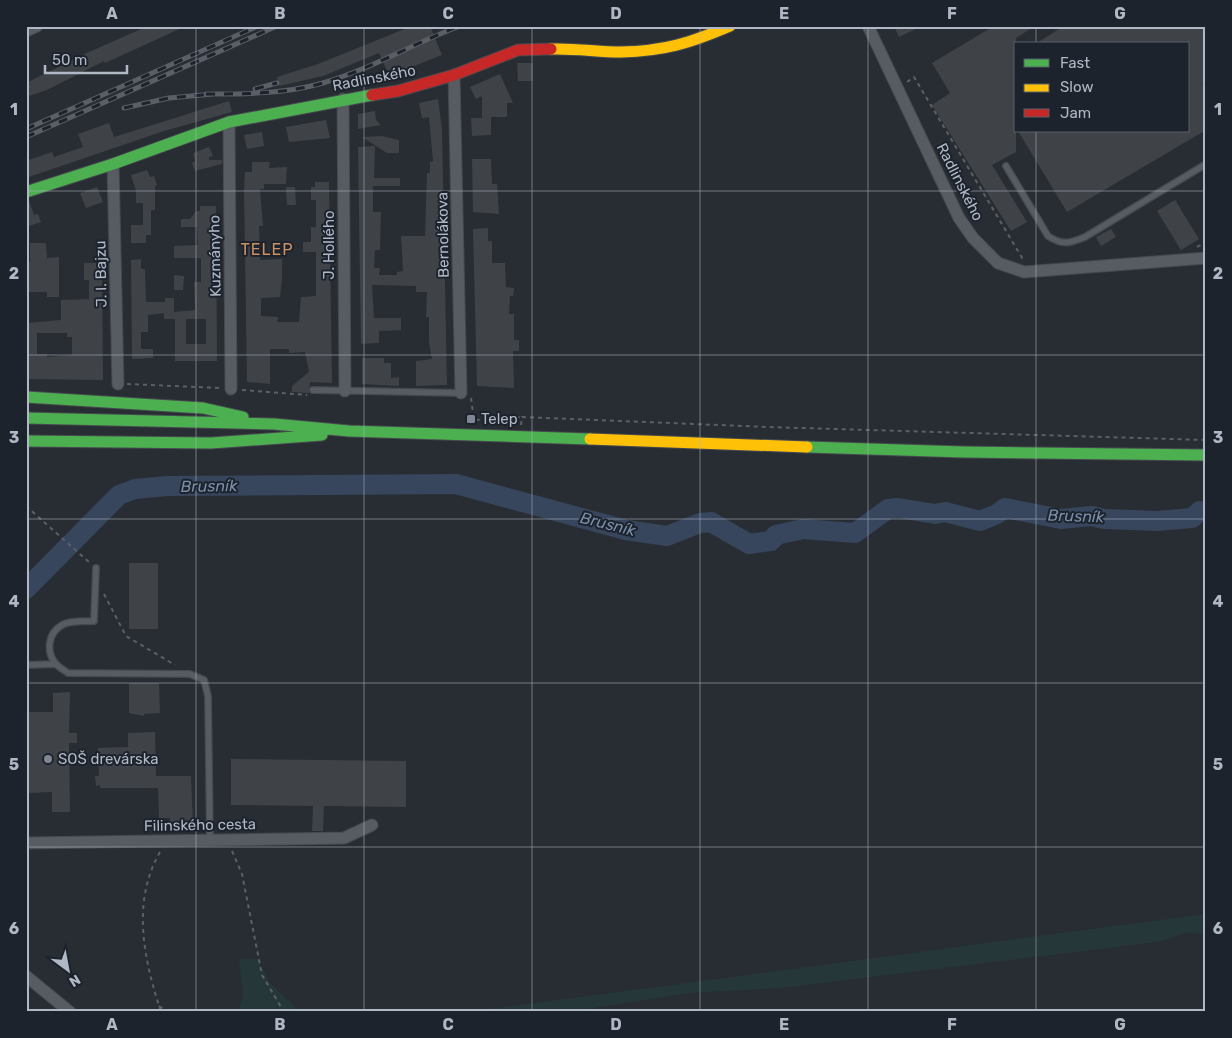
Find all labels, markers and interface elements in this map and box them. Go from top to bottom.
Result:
text: A [106,4,118,23]
text: B [274,4,286,23]
text: C [442,4,454,23]
text: D [610,4,622,23]
text: E [779,4,789,23]
text: F [947,4,957,23]
text: G [1114,4,1126,23]
scale bar [45,42,128,74]
legend [1014,42,1190,132]
text: 50 m [52,51,87,69]
text: Fast [1060,54,1090,72]
street label: Radlinského [331,61,417,95]
text: Slow [1060,78,1093,96]
text: 1 [10,100,18,119]
text: 1 [1214,100,1222,119]
text: Jam [1060,104,1091,122]
street label: Radlinského [933,140,987,224]
street label: Bernolákova [433,192,453,278]
street label: J. Hollého [320,210,338,280]
street label: Kuzmányho [205,215,225,297]
street label: J. I. Bajzu [91,240,111,308]
district label: TELEP [241,240,293,259]
text: 2 [9,264,19,283]
text: 2 [1213,264,1223,283]
place label: Telep [481,410,518,428]
marker: Telep [465,413,477,425]
text: 3 [9,428,19,447]
text: 3 [1213,428,1223,447]
water label: Brusník [181,476,238,496]
water label: Brusník [1047,506,1105,527]
water label: Brusník [578,508,638,540]
text: 4 [9,592,20,611]
text: 4 [1213,592,1224,611]
place label: SOŠ drevárska [58,750,159,768]
marker: SOŠ drevárska [42,753,54,765]
text: 5 [9,755,19,774]
text: 5 [1213,755,1223,774]
street label: Filinského cesta [144,815,256,835]
text: 6 [9,919,19,938]
text: 6 [1213,919,1223,938]
north arrow [42,946,92,996]
text: N [66,971,83,990]
text: A [106,1015,118,1034]
text: B [274,1015,286,1034]
text: C [442,1015,454,1034]
text: D [610,1015,622,1034]
text: E [779,1015,789,1034]
text: F [947,1015,957,1034]
text: G [1114,1015,1126,1034]

